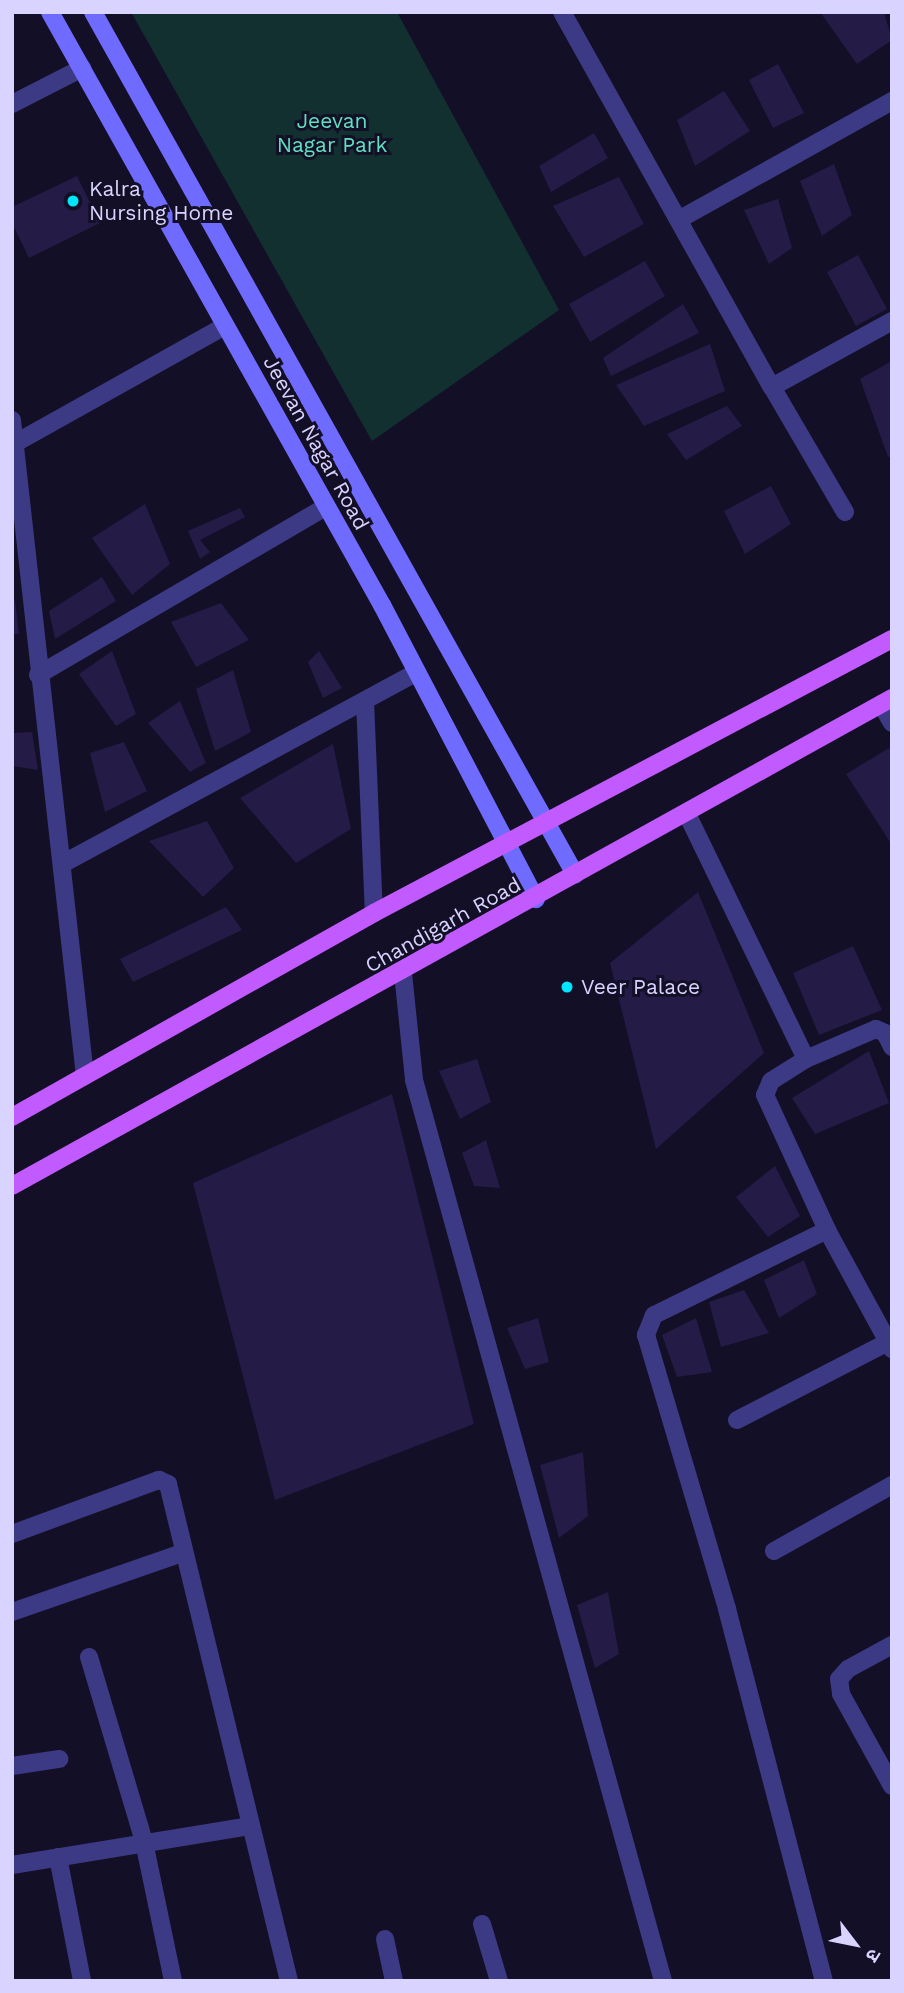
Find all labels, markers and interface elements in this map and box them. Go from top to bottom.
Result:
park label: Jeevan Nagar Park [276,108,388,158]
place label: Kalra Nursing Home [89,176,233,226]
marker: Kalra Nursing Home [63,191,83,211]
street label: Jeevan Nagar Road [258,351,374,535]
street label: Chandigarh Road [361,872,525,978]
place label: Veer Palace [581,974,700,1000]
marker: Veer Palace [559,979,575,995]
north arrow [820,1909,890,1979]
text: उ [861,1945,886,1966]

